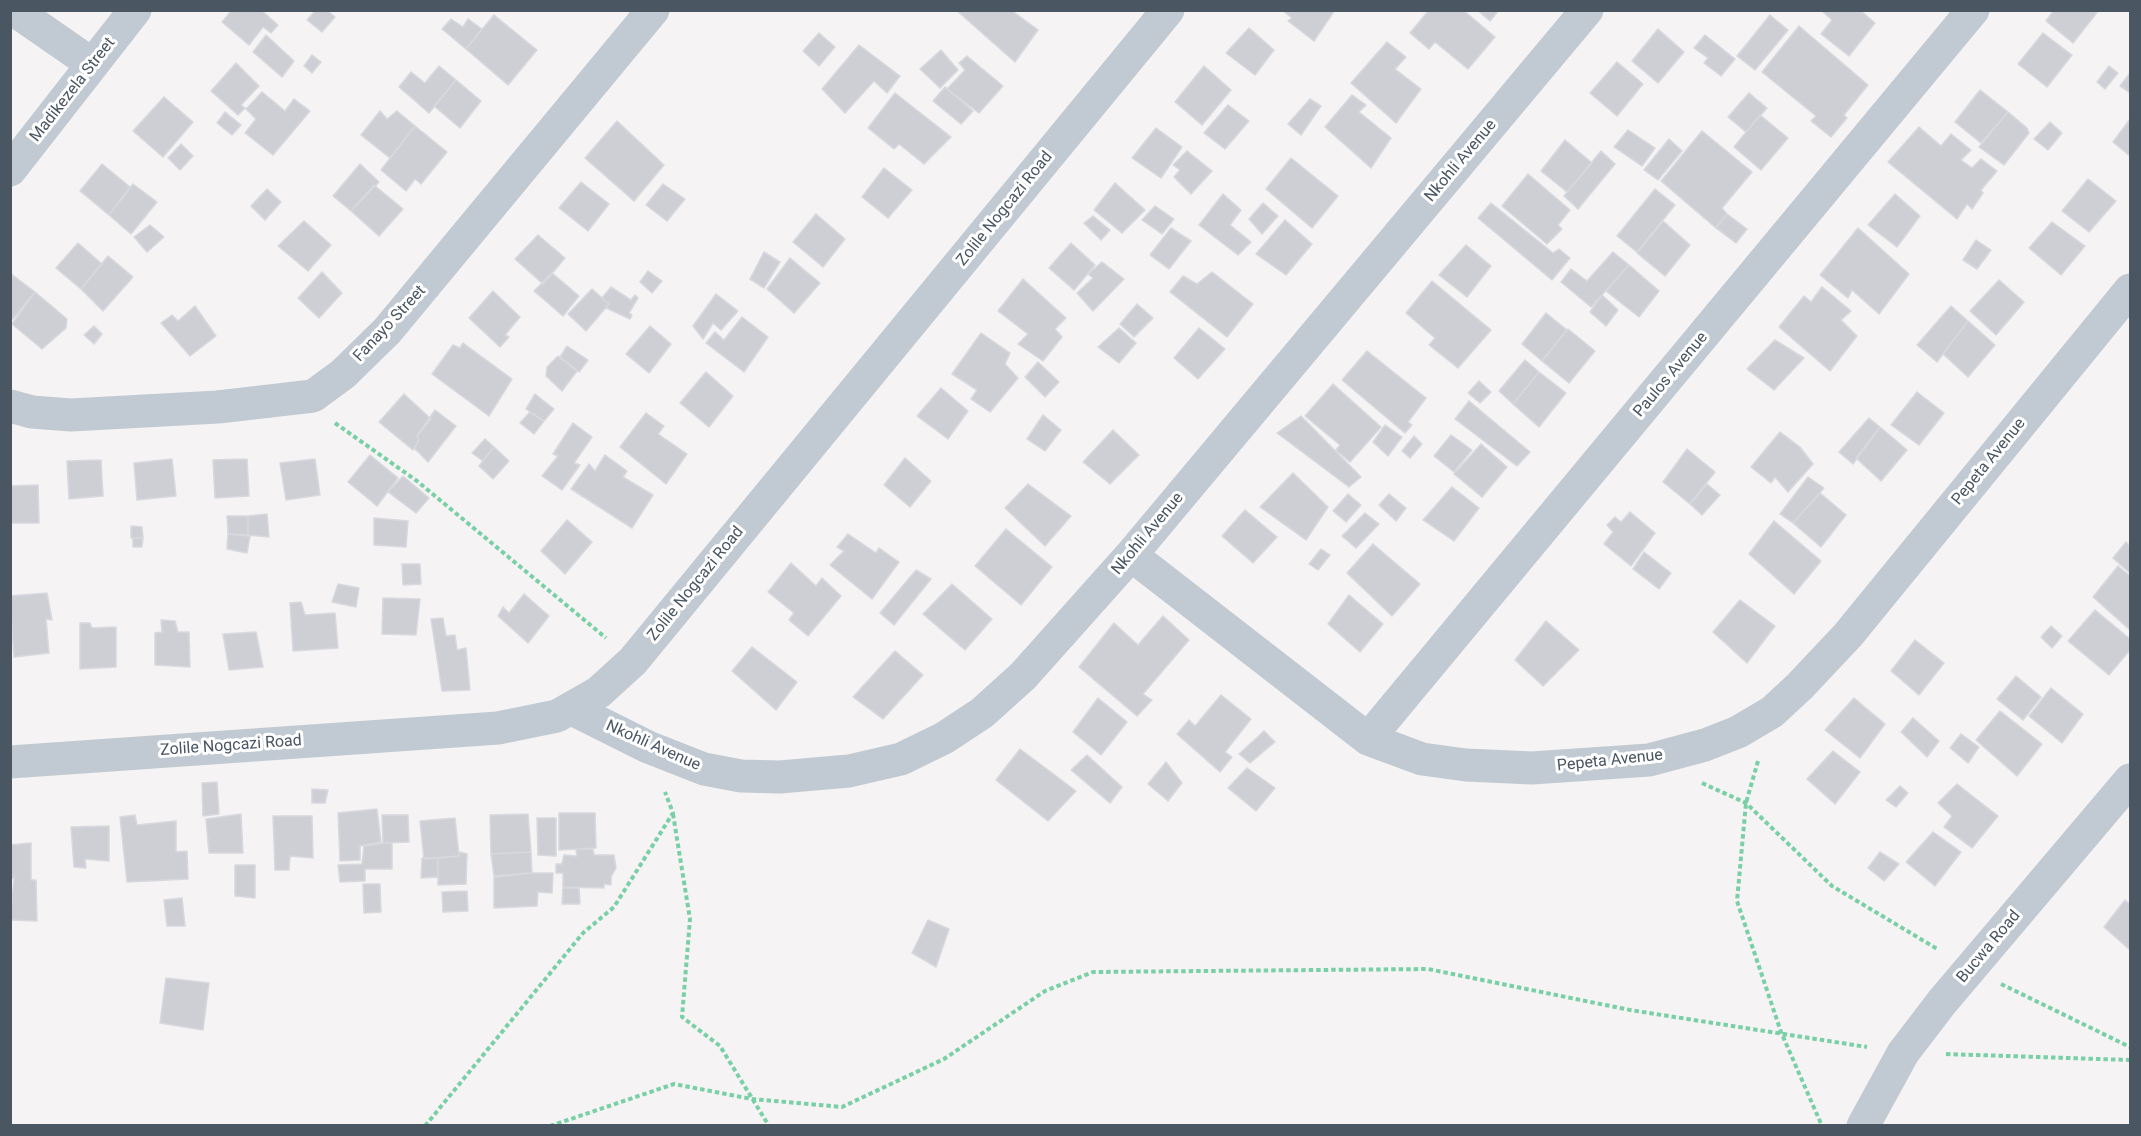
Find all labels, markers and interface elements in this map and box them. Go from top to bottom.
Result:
street label: Madikezela Street [26,34,120,146]
street label: Nkohli Avenue [1421,116,1501,206]
street label: Zolile Nogcazi Road [953,148,1057,270]
street label: Fanayo Street [350,282,430,366]
street label: Paulos Avenue [1630,329,1712,421]
street label: Pepeta Avenue [1948,415,2030,509]
street label: Nkohli Avenue [1108,489,1188,579]
street label: Zolile Nogcazi Road [644,523,748,645]
street label: Nkohli Avenue [603,717,703,775]
street label: Zolile Nogcazi Road [160,731,302,761]
street label: Pepeta Avenue [1556,746,1664,776]
street label: Bucwa Road [1953,907,2025,987]

